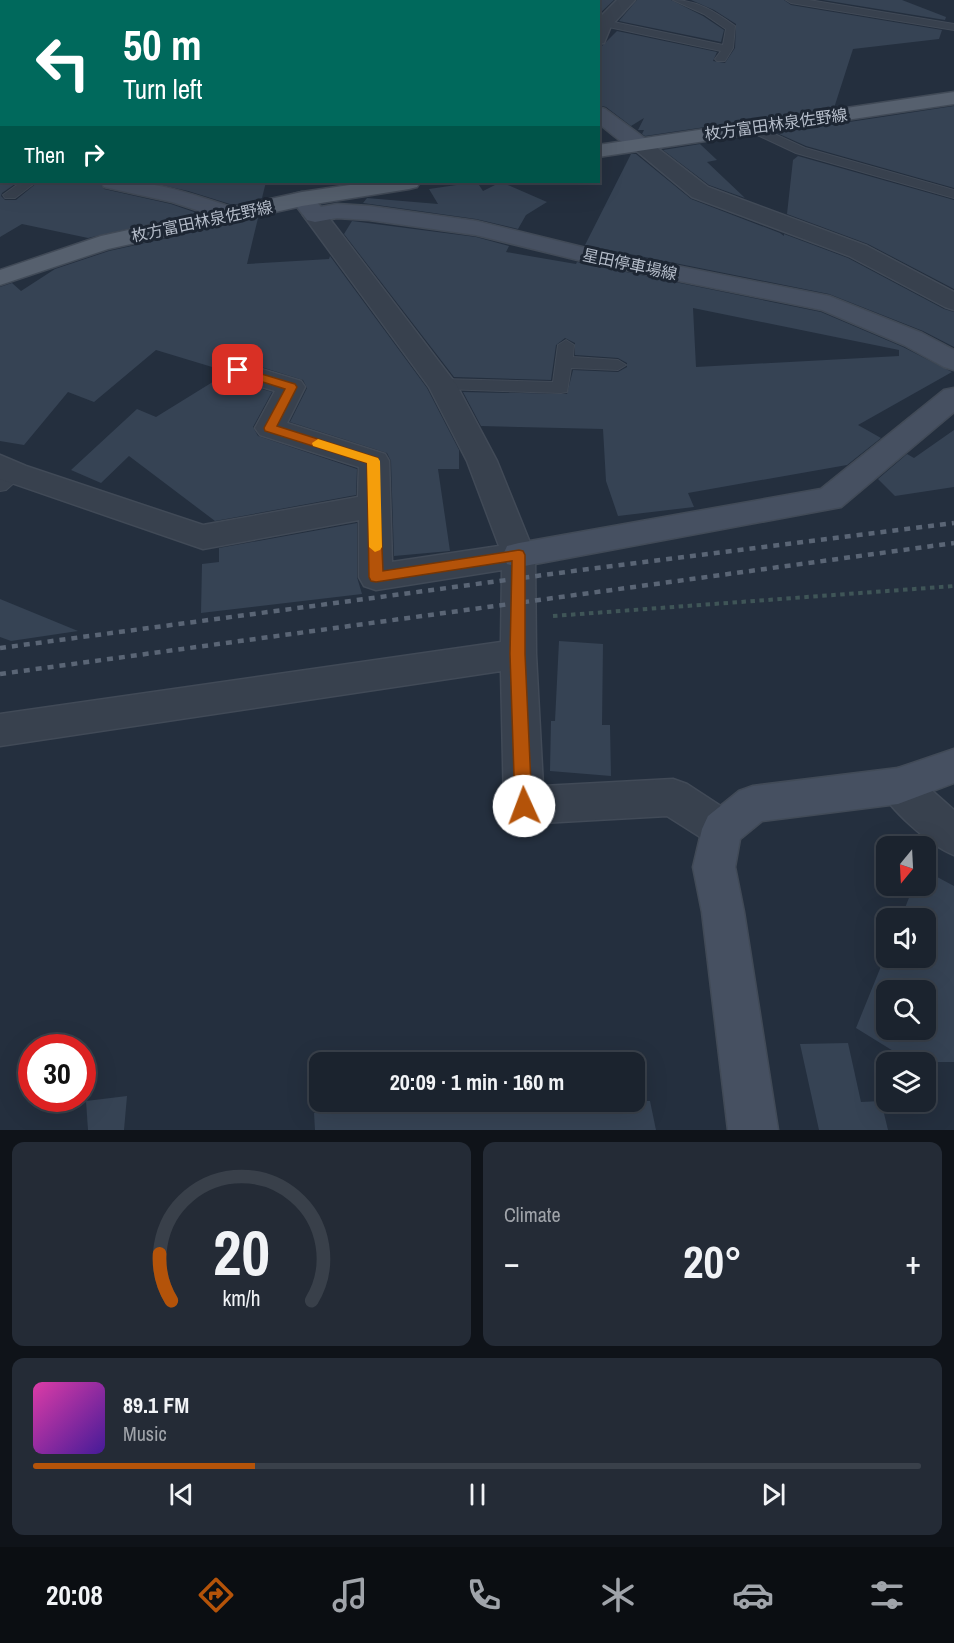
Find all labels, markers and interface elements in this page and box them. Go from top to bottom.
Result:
text: 50 m [123,17,202,73]
icon: left [24,24,102,102]
text: Turn left [123,71,202,107]
street label: 枚方富田林泉佐野線 [703,103,849,145]
icon: right [77,138,110,171]
text: Then [24,140,65,170]
street label: 枚方富田林泉佐野線 [129,195,275,247]
street label: 星田停車場線 [581,243,679,285]
pin [212,344,263,395]
icon: arrive [221,353,254,386]
position arrow [492,774,556,838]
north arrow [876,836,936,896]
map controls [876,836,936,1112]
button: sound [876,908,936,968]
button: search [876,980,936,1040]
speed limit sign: 30 [18,1034,96,1112]
button: layers [876,1052,936,1112]
text: 20:09 · 1 min · 160 m [390,1067,564,1097]
text: Climate [504,1201,561,1228]
text: 20 [213,1210,270,1294]
text: 20° [683,1231,742,1292]
text: − [504,1240,520,1284]
text: + [905,1240,921,1284]
text: km/h [222,1284,261,1313]
text: 89.1 FM [123,1390,189,1420]
text: Music [123,1420,167,1447]
icon: previous [165,1478,198,1511]
icon: pause [461,1478,494,1511]
icon: next [757,1478,790,1511]
icon: directions [195,1574,237,1616]
icon: music [329,1574,371,1616]
icon: phone [463,1574,505,1616]
icon: climate [597,1574,639,1616]
icon: car [732,1574,774,1616]
icon: filters [866,1574,908,1616]
text: 20:08 [46,1577,103,1613]

